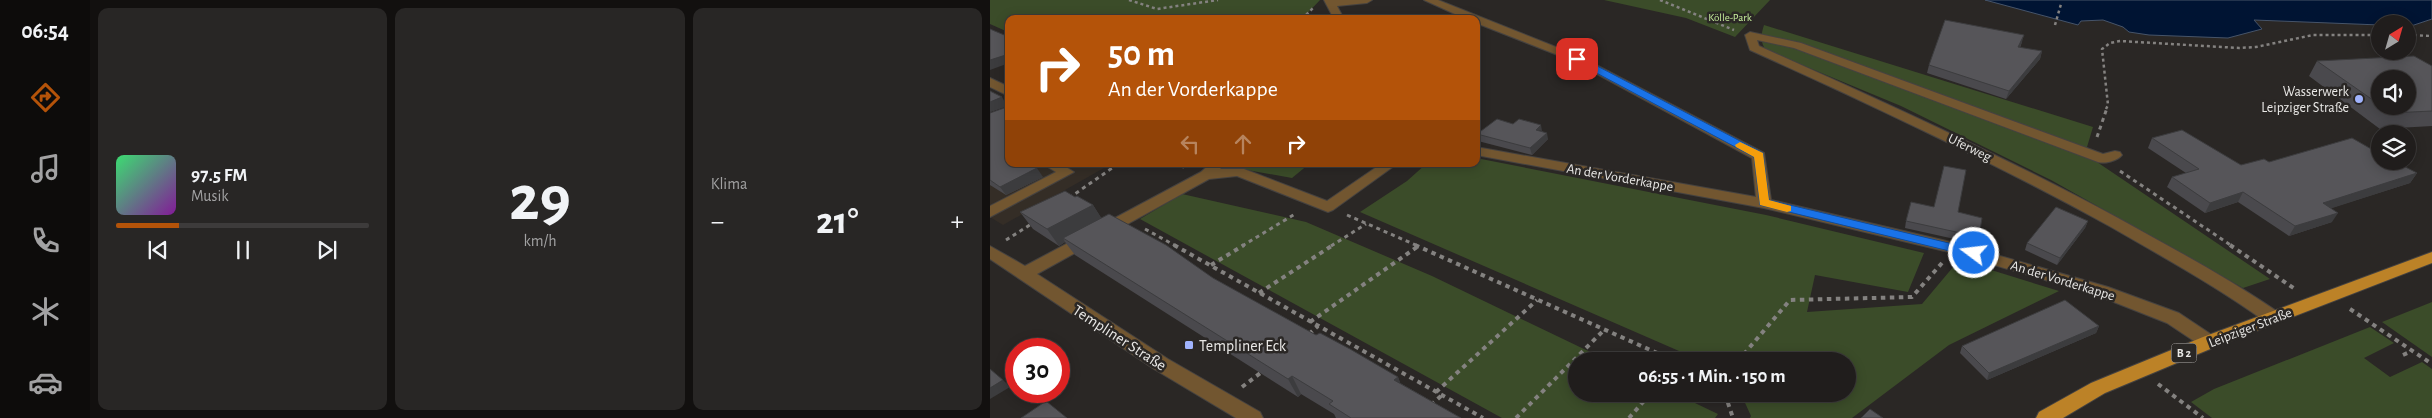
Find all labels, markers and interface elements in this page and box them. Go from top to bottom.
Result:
park label: Kölle-Park [1708,12,1752,23]
north arrow [2371,15,2416,60]
map controls [2371,15,2416,170]
text: 06:54 [21,20,69,42]
icon: right [1025,35,1090,100]
text: 50 m [1108,37,1175,72]
pin [1556,38,1598,80]
icon: arrive [1563,45,1591,73]
button: sound [2371,70,2416,115]
text: An der Vorderkappe [1108,78,1278,100]
icon: directions [28,80,63,115]
place label: Wasserwerk Leipziger Straße [2261,85,2350,115]
marker: Wasserwerk Leipziger Straße [2353,93,2365,105]
button: layers [2371,125,2416,170]
icon: left [1176,130,1204,158]
icon: ahead [1229,130,1257,158]
icon: right [1282,130,1310,158]
street label: Uferweg [1946,131,1994,164]
icon: music [28,151,63,186]
street label: An der Vorderkappe [1565,162,1674,194]
text: 97.5 FM [191,166,247,185]
text: 29 [509,167,571,232]
text: Klima [711,176,747,192]
text: Musik [191,188,229,204]
text: 21° [816,203,859,241]
text: − [711,208,724,236]
text: + [951,208,964,236]
icon: phone [28,223,63,258]
position arrow [1947,226,1999,278]
text: km/h [523,233,557,249]
icon: previous [144,236,172,264]
icon: pause [229,236,257,264]
icon: next [313,236,341,264]
street label: An der Vorderkappe [2009,258,2116,303]
icon: climate [28,294,63,329]
street label: Templiner Straße [1070,302,1169,374]
street label: Leipziger Straße [2207,306,2294,350]
speed limit sign: 30 [1005,338,1070,403]
place label: Templiner Eck [1199,338,1287,354]
marker: Templiner Eck [1183,339,1195,351]
road number: B 2 [2172,343,2196,362]
icon: car [28,365,63,400]
text: 06:55 · 1 Min. · 150 m [1638,367,1786,386]

